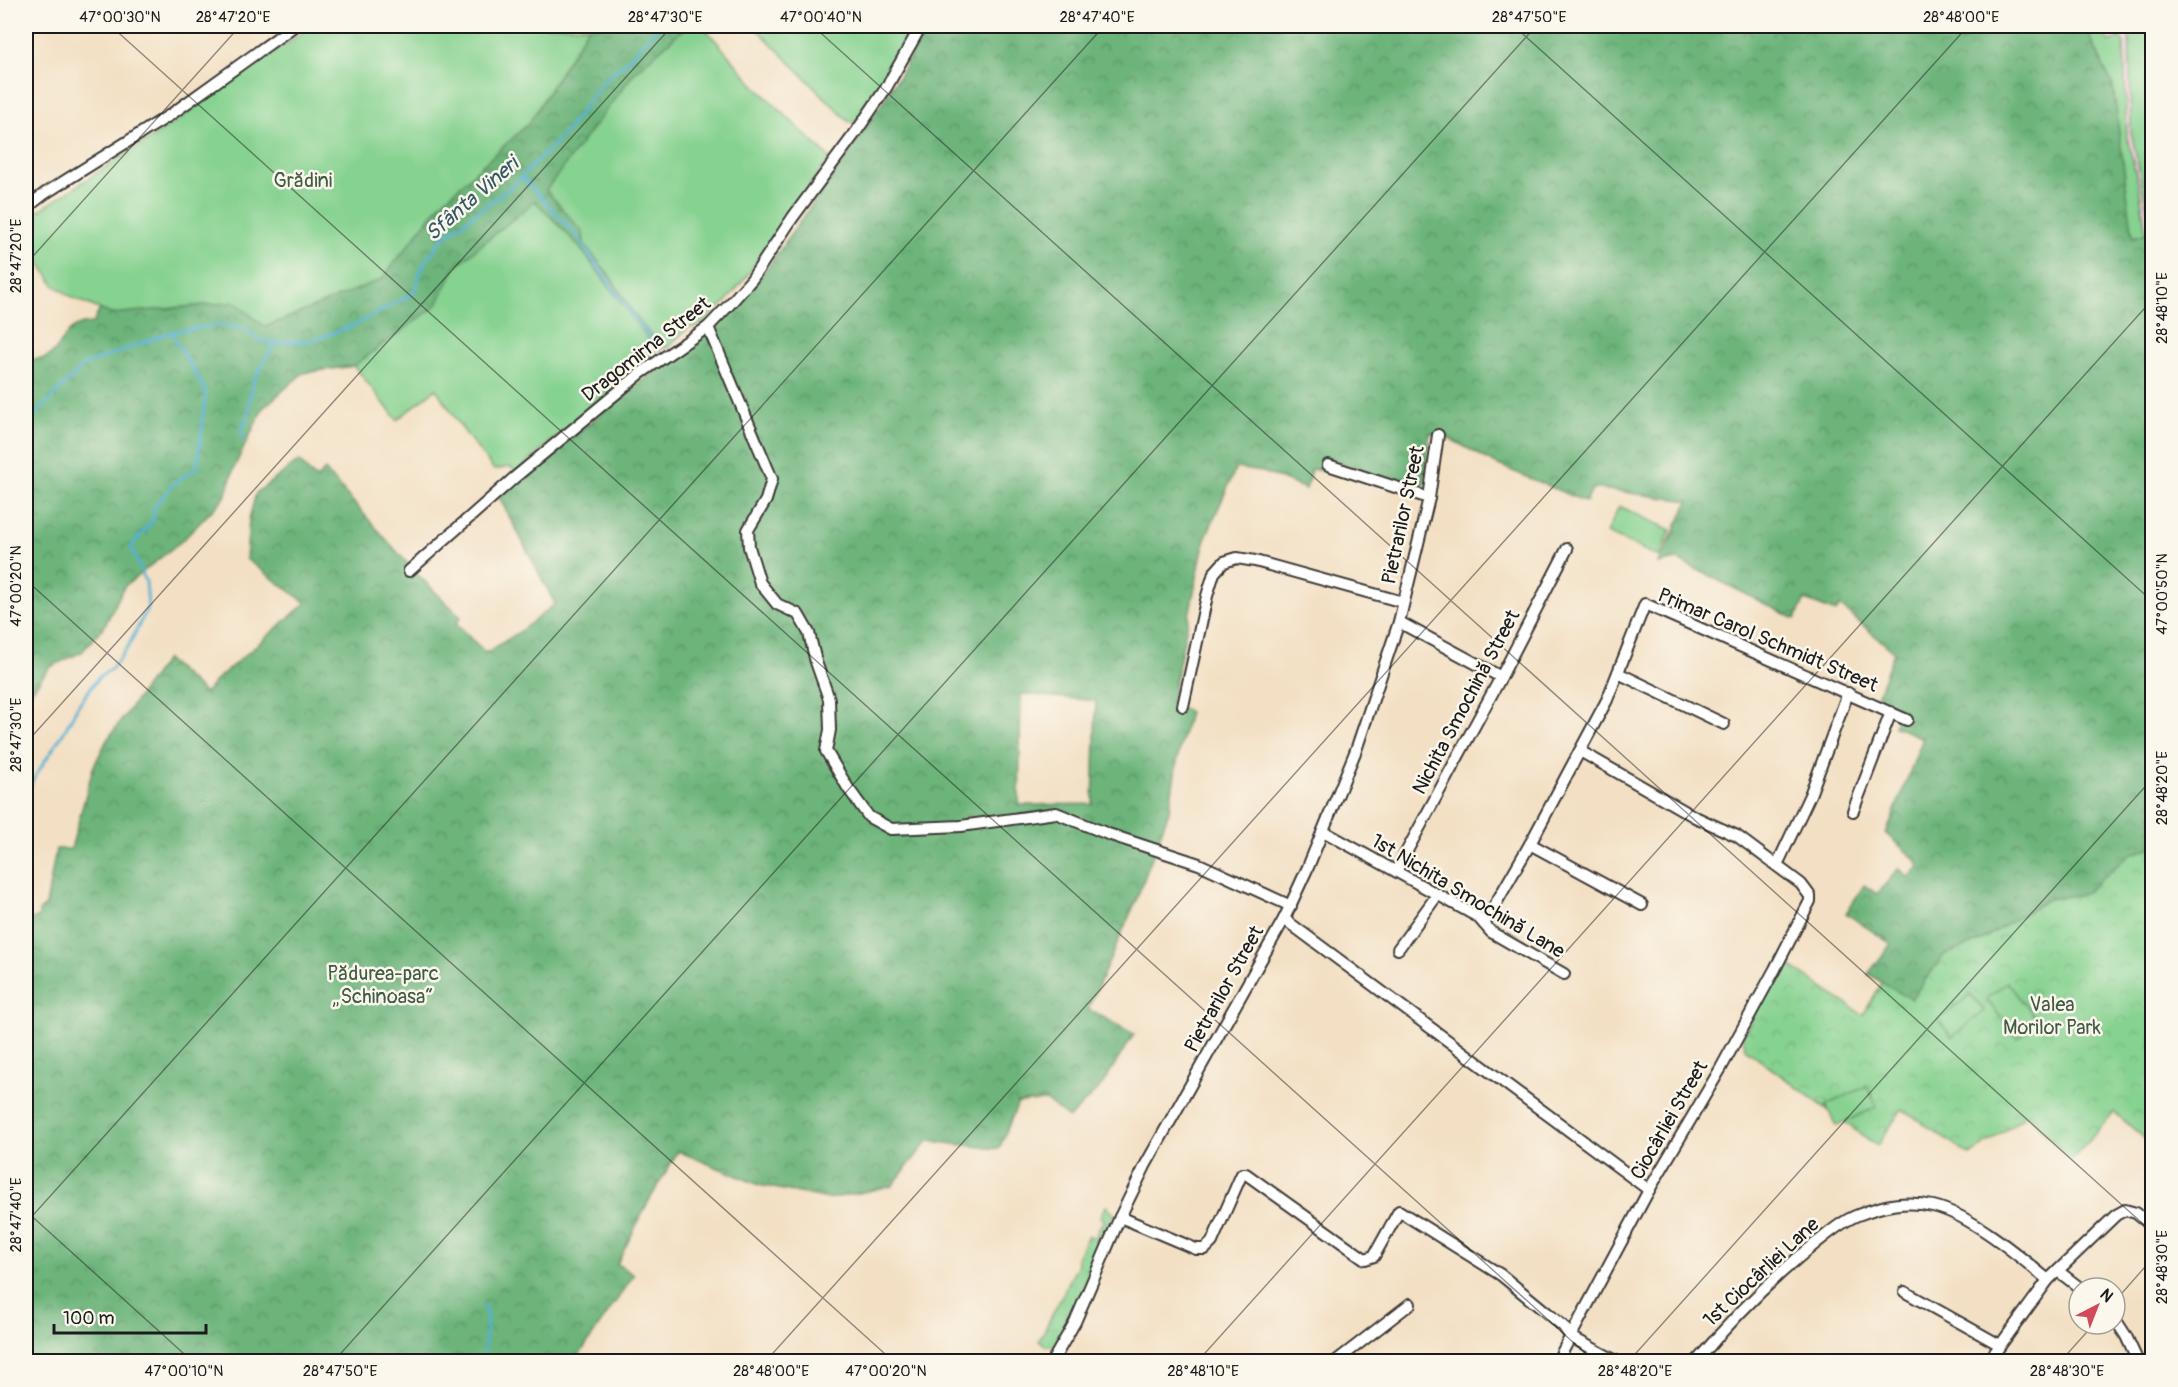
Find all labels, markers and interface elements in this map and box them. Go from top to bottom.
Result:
text: 47°00'30"N [79,8,161,27]
text: 28°47'20"E [196,8,271,27]
text: 28°47'30"E [628,8,703,27]
text: 47°00'40"N [780,8,862,27]
text: 28°47'40"E [1060,8,1135,27]
text: 28°47'50"E [1492,8,1566,27]
text: 28°48'00"E [1923,8,1999,27]
water label: Sfânta Vineri [420,149,527,247]
park label: Grădini [274,168,332,193]
text: 28°47'20"E [7,218,26,293]
text: 28°48'10"E [2153,272,2172,344]
street label: Dragomirna Street [577,290,716,407]
street label: Pietrarilor Street [1376,443,1430,587]
text: 47°00'20"N [7,545,26,627]
text: 47°00'50"N [2153,553,2172,635]
street label: Primar Carol Schmidt Street [1654,582,1883,698]
street label: Nichita Smochină Street [1407,605,1526,799]
text: 28°47'30"E [7,697,26,772]
text: 28°48'20"E [2153,751,2172,825]
street label: 1st Nichita Smochină Lane [1367,828,1570,964]
street label: Pietrarilor Street [1179,921,1270,1057]
park label: Pădurea-parc „Schinoasa“ [327,961,439,1009]
park label: Valea Morilor Park [2003,992,2102,1040]
street label: Ciocârliei Street [1625,1055,1714,1184]
text: 28°47'40"E [7,1177,26,1252]
street label: 1st Ciocârliei Lane [1698,1212,1824,1332]
text: 28°48'30"E [2153,1230,2172,1304]
north arrow [2067,1276,2127,1336]
text: N [2096,1285,2117,1307]
scale bar [54,1297,206,1335]
text: 100 m [63,1307,115,1330]
text: 47°00'10"N [144,1362,224,1381]
text: 28°47'50"E [303,1362,377,1381]
text: 28°48'00"E [733,1362,809,1381]
text: 47°00'20"N [845,1362,927,1381]
text: 28°48'10"E [1167,1362,1239,1381]
text: 28°48'20"E [1598,1362,1672,1381]
text: 28°48'30"E [2030,1362,2104,1381]

